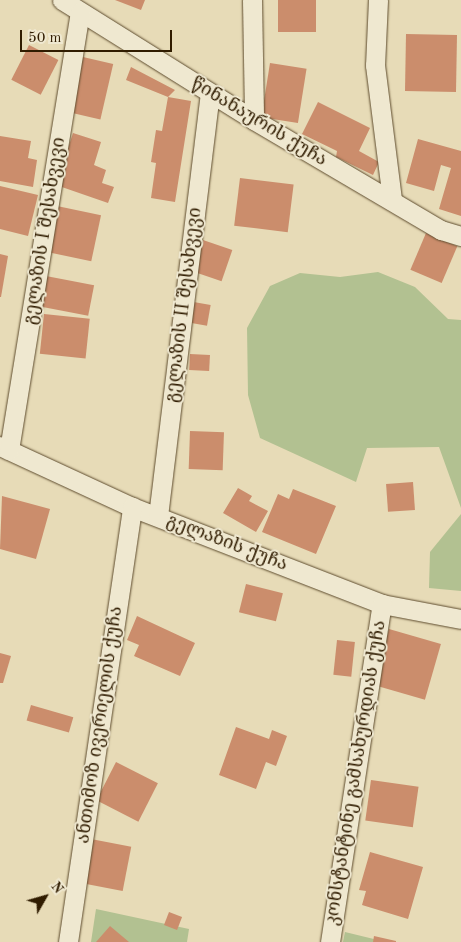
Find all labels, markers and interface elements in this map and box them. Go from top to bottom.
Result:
scale bar [22,20,175,52]
text: 50 m [28,31,62,46]
street label: წინანაურის ქუჩა [187,73,331,171]
street label: გელაზის I შესახვევი [20,136,70,326]
street label: გელაზის II შესახვევი [161,206,207,404]
street label: გელაზის ქუჩა [163,510,291,576]
street label: ანთიმოზ ივერიელის ქუჩა [73,605,127,845]
street label: კონსტანტინე გამსახურდიას ქუჩა [321,619,391,927]
north arrow [20,872,70,922]
text: N [48,879,66,896]

